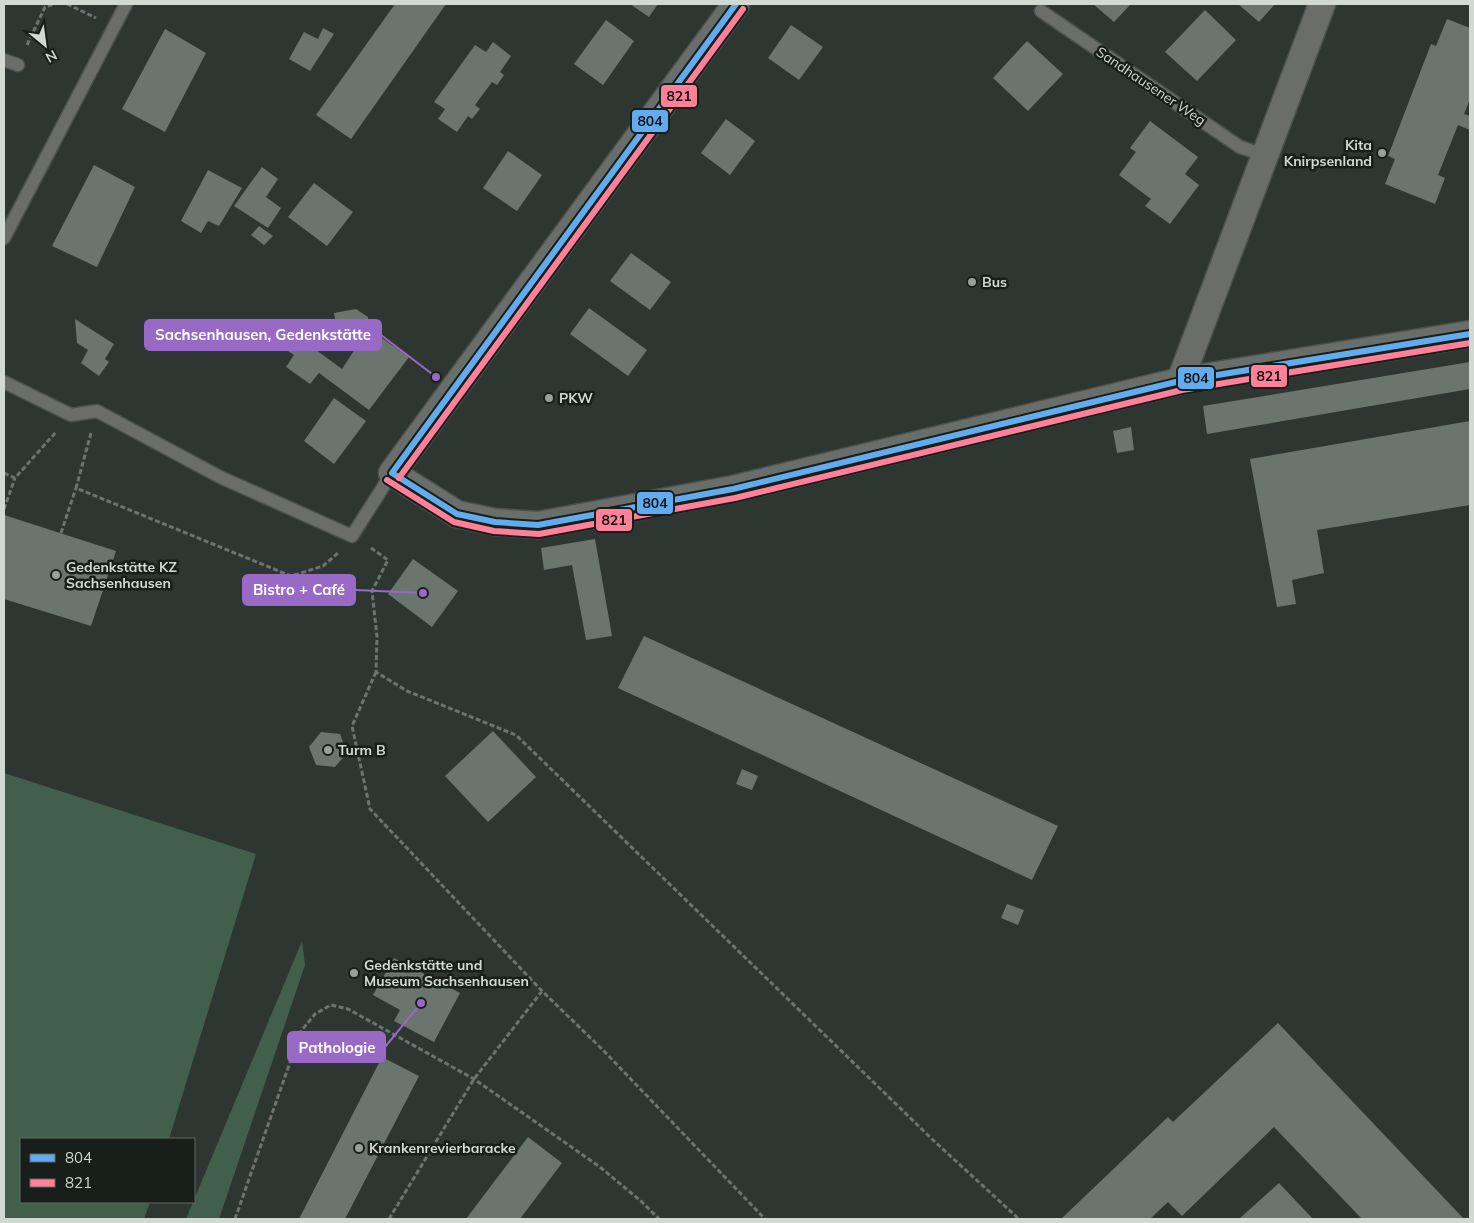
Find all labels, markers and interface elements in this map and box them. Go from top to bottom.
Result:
north arrow [20,20,70,70]
street label: Sandhausener Weg [1093,43,1209,129]
text: N [42,46,60,67]
line badge: 821 [660,84,698,108]
text: 821 [666,87,692,105]
line badge: 804 [631,109,669,133]
text: 804 [637,112,663,130]
place label: Kita Knirpsenland [1284,136,1372,170]
marker: Kita Knirpsenland [1376,147,1388,159]
place label: Bus [982,273,1007,291]
marker: Bus [966,276,978,288]
callout: Sachsenhausen, Gedenkstätte [145,320,381,350]
text: Sachsenhausen, Gedenkstätte [155,325,371,344]
line badge: 821 [1250,364,1288,388]
line badge: 804 [1177,366,1215,390]
text: 821 [1256,367,1282,385]
text: 804 [1183,369,1209,387]
place label: PKW [559,389,593,407]
marker: PKW [543,392,555,404]
line badge: 804 [636,491,674,515]
text: 804 [642,494,668,512]
line badge: 821 [595,508,633,532]
text: 821 [601,511,627,529]
place label: Gedenkstätte KZ Sachsenhausen [66,558,177,592]
marker: Gedenkstätte KZ Sachsenhausen [50,569,62,581]
callout: Bistro + Café [243,575,355,605]
text: Bistro + Café [253,580,345,599]
place label: Turm B [338,741,386,759]
marker: Turm B [322,744,334,756]
place label: Gedenkstätte und Museum Sachsenhausen [364,956,529,990]
marker: Gedenkstätte und Museum Sachsenhausen [348,967,360,979]
callout: Pathologie [288,1032,385,1062]
text: Pathologie [299,1038,375,1057]
legend [20,1138,195,1203]
place label: Krankenrevierbaracke [369,1139,516,1157]
marker: Krankenrevierbaracke [353,1142,365,1154]
text: 804 [65,1148,92,1167]
text: 821 [65,1173,92,1192]

